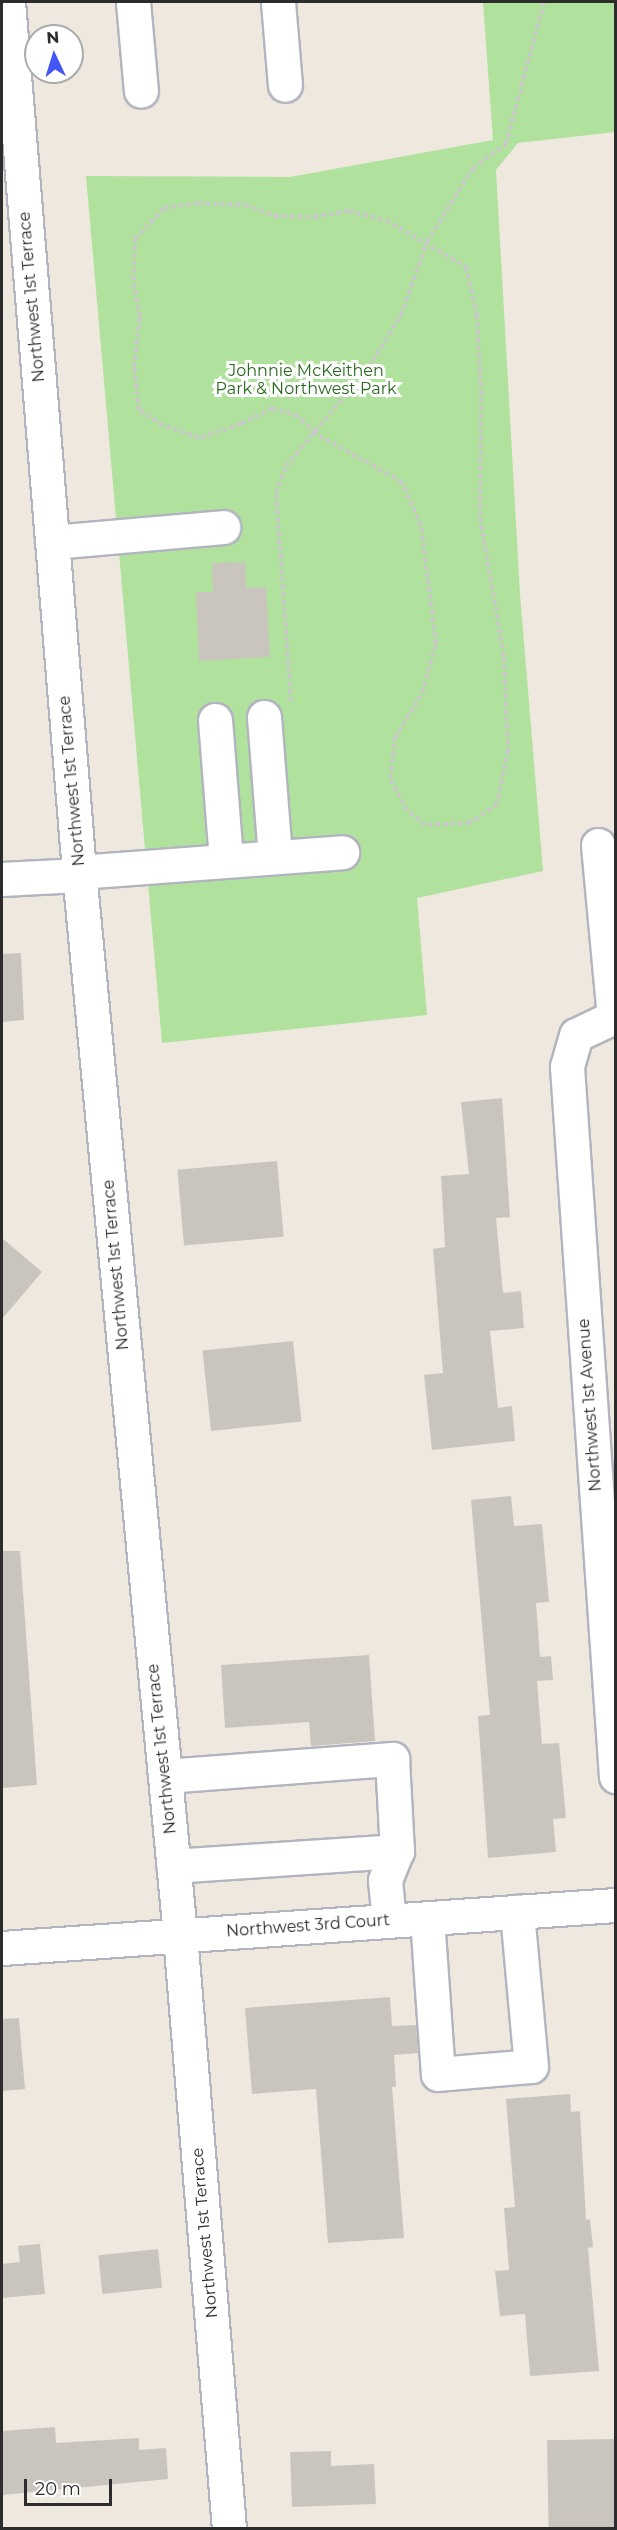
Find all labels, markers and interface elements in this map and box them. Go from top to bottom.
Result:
north arrow [24,24,84,84]
text: N [46,28,60,47]
street label: Northwest 1st Terrace [15,211,49,383]
park label: Johnnie McKeithen Park & Northwest Park [215,361,397,399]
street label: Northwest 1st Terrace [55,695,89,867]
street label: Northwest 1st Terrace [99,1179,133,1351]
street label: Northwest 1st Avenue [574,1318,606,1492]
street label: Northwest 1st Terrace [144,1663,180,1835]
street label: Northwest 3rd Court [226,1911,390,1941]
street label: Northwest 1st Terrace [188,2147,222,2319]
scale bar [27,2467,116,2505]
text: 20 m [35,2478,81,2500]

